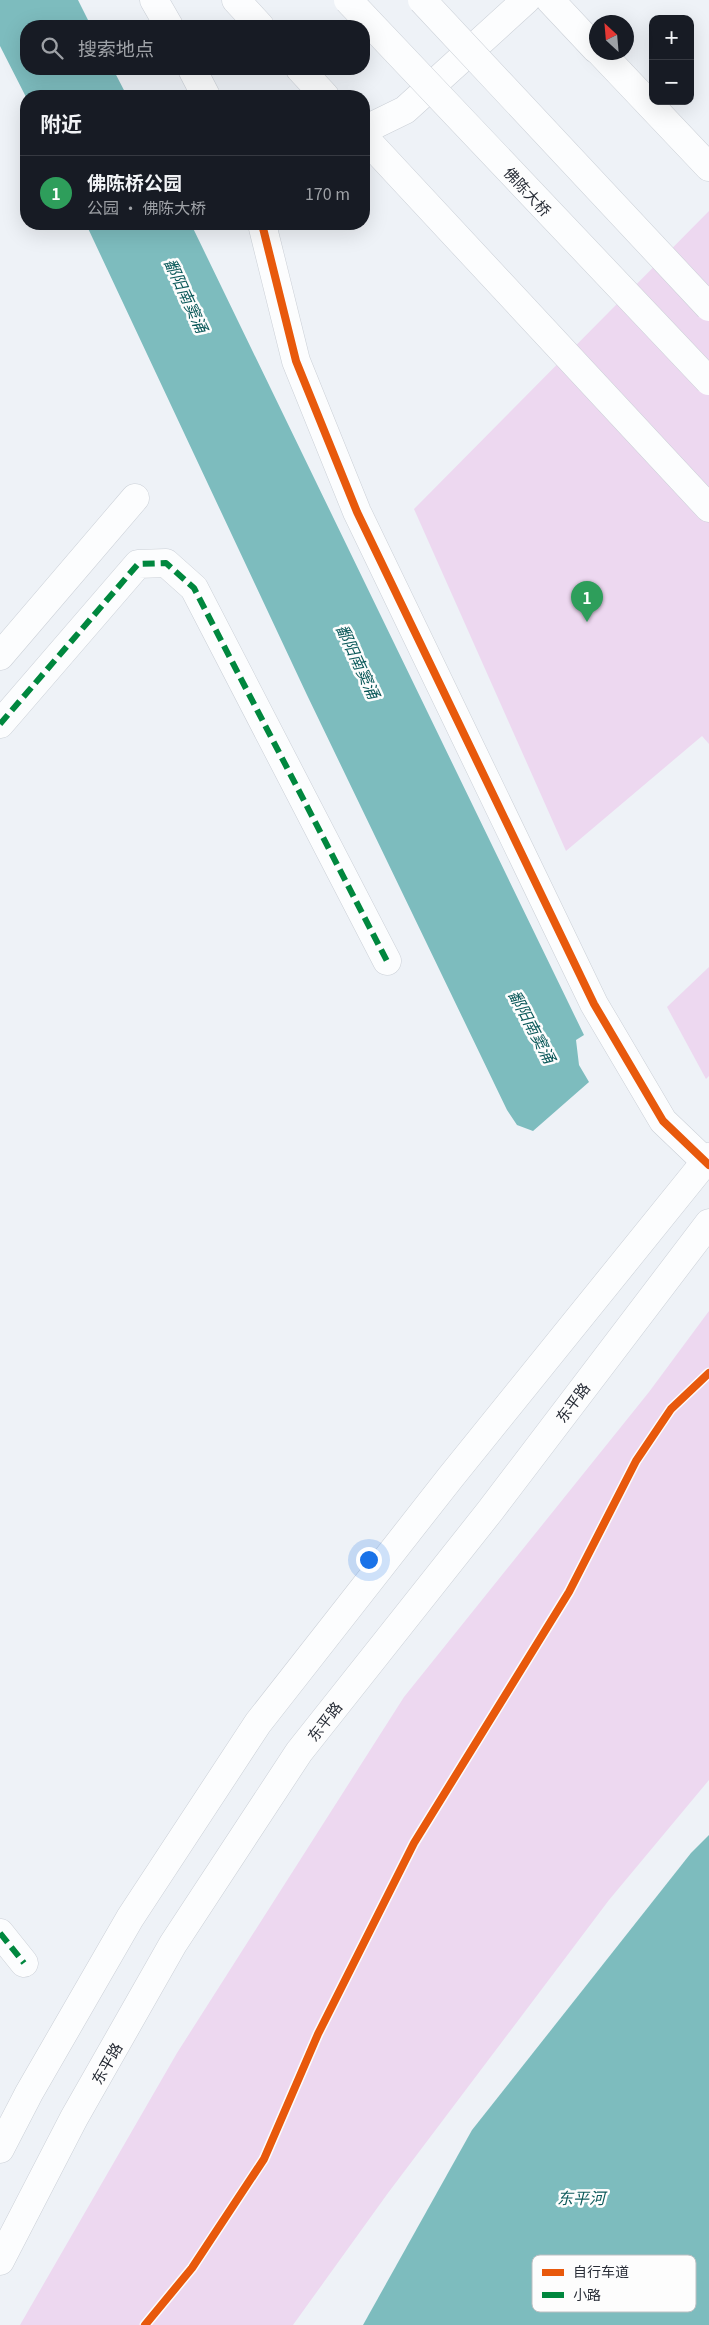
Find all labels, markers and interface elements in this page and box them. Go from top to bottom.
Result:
north arrow [589,15,634,60]
map controls [649,15,694,105]
button: + [649,15,694,60]
search box [20,20,370,75]
icon: search [38,34,66,62]
text: 搜索地点 [78,34,154,61]
button: − [649,60,694,105]
text: 附近 [40,108,82,138]
street label: 佛陈大桥 [500,162,556,220]
text: 佛陈桥公园 [87,168,182,195]
text: 1 [51,181,61,205]
text: 170 m [305,181,350,205]
text: 公园 · 佛陈大桥 [87,195,206,219]
water label: 鄱阳南窦涌 [159,254,216,338]
pin: 1 [571,581,603,622]
water label: 鄱阳南窦涌 [331,620,388,704]
water label: 鄱阳南窦涌 [504,985,563,1069]
street label: 东平路 [550,1378,594,1426]
your location [356,1547,382,1573]
street label: 东平路 [302,1697,346,1745]
street label: 东平路 [86,2038,126,2088]
water label: 东平河 [557,2185,608,2209]
legend [532,2255,696,2312]
text: 自行车道 [573,2261,629,2281]
text: 小路 [573,2284,601,2304]

